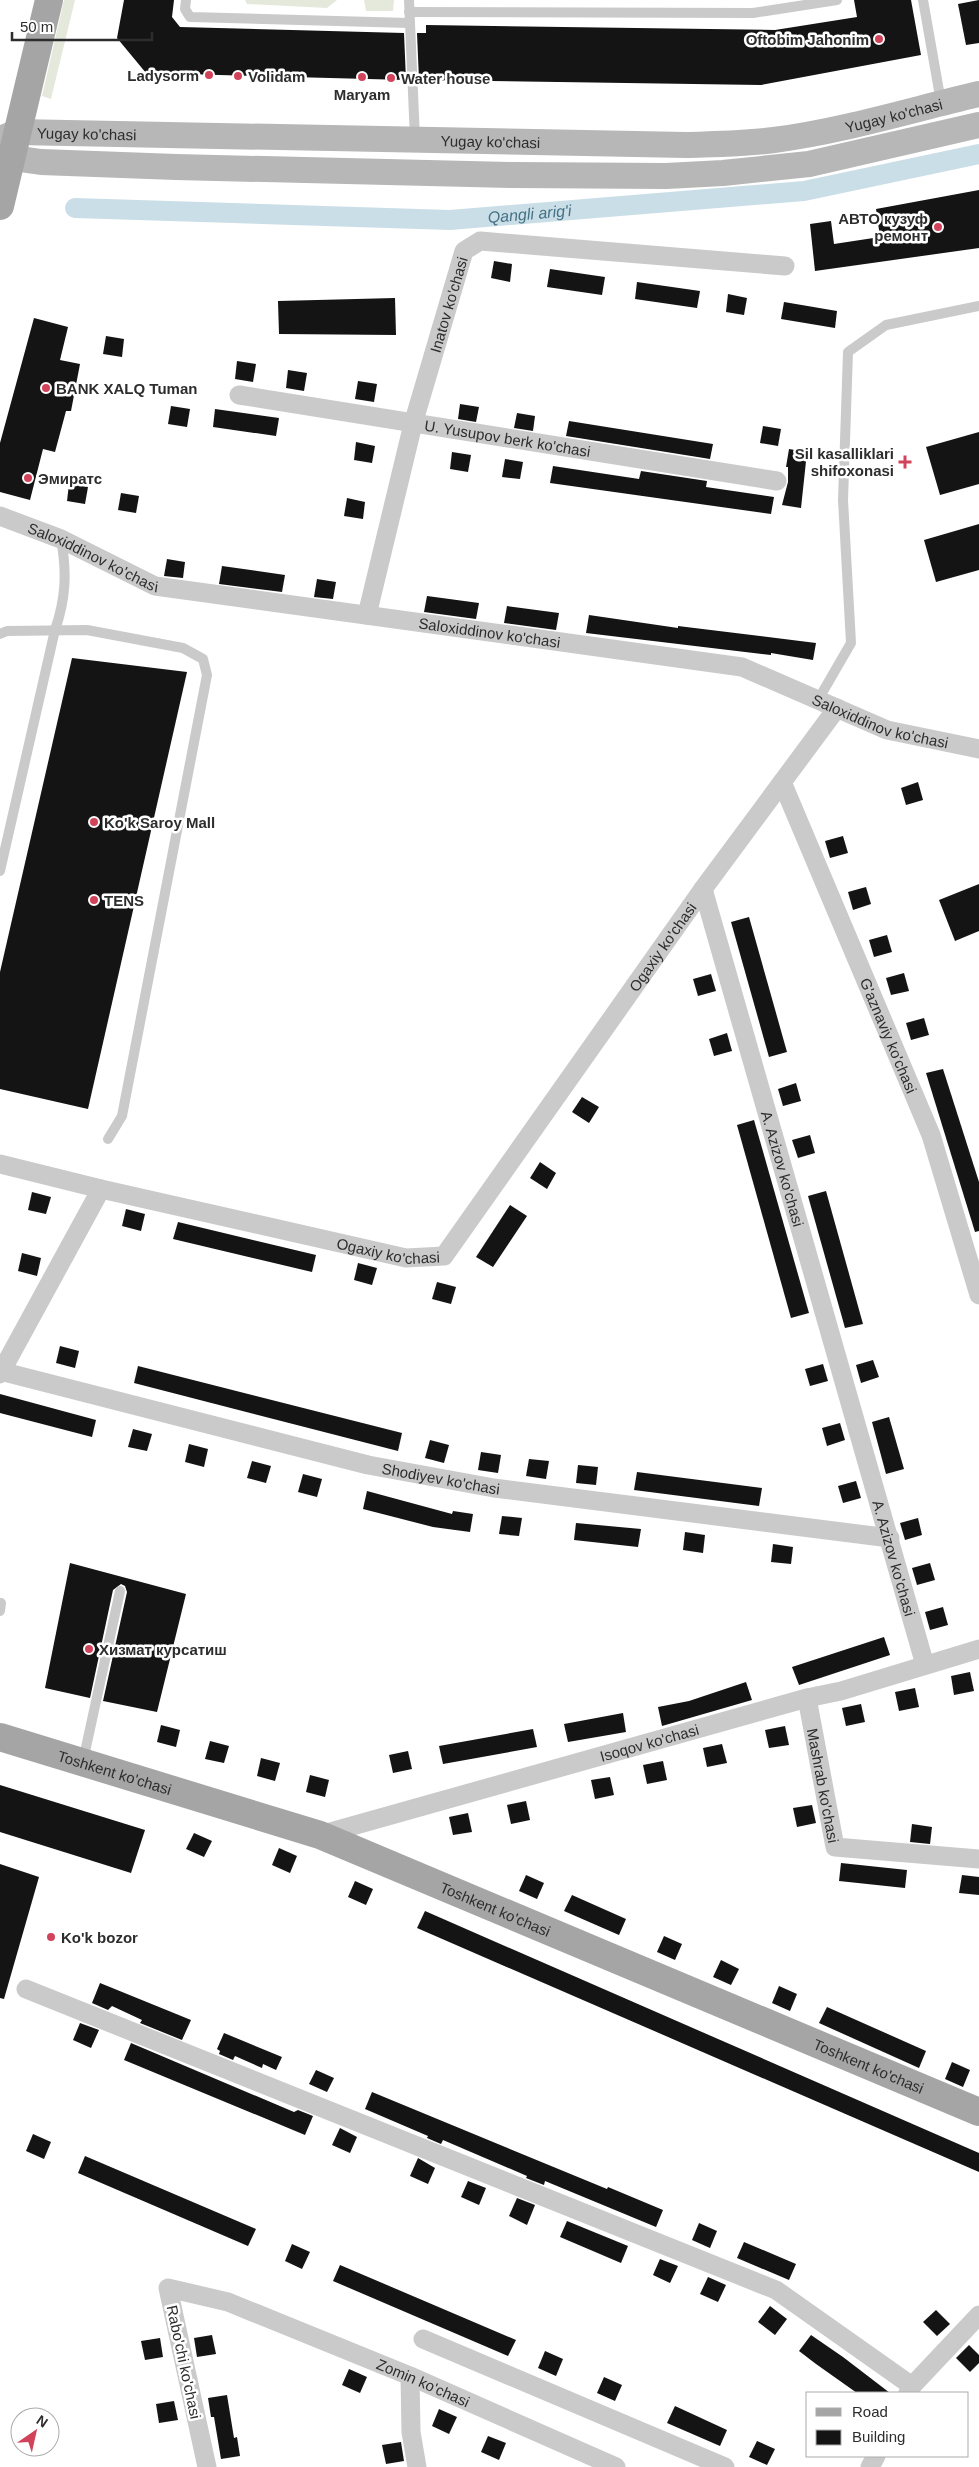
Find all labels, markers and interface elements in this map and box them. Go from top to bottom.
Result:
scale bar [12,10,152,42]
text: 50 m [20,18,53,35]
place label: Oftobim Jahonim [746,31,869,48]
marker: Oftobim Jahonim [873,33,885,45]
place label: Ladysorm [127,67,199,84]
place label: Volidam [248,68,305,85]
marker: Ladysorm [203,69,215,81]
marker: Volidam [232,70,244,82]
place label: Water house [401,70,490,87]
marker: Maryam [356,71,368,83]
marker: Water house [385,72,397,84]
place label: Maryam [334,86,390,103]
street label: Yugay ko'chasi [843,95,944,135]
street label: Yugay ko'chasi [37,124,137,143]
street label: Yugay ko'chasi [441,132,541,151]
water label: Qangli arig'i [487,202,573,225]
place label: АВТО кузуф ремонт [838,210,928,244]
marker: АВТО кузуф ремонт [932,221,944,233]
street label: Inatov ko'chasi [426,255,470,354]
place label: BANK XALQ Tuman [56,380,197,397]
marker: BANK XALQ Tuman [40,382,52,394]
street label: U. Yusupov berk ko'chasi [423,416,592,460]
place label: Sil kasalliklari shifoxonasi [795,445,894,479]
marker: Sil kasalliklari shifoxonasi [898,455,912,469]
place label: Эмиратс [38,470,102,487]
marker: Эмиратс [22,472,34,484]
street label: Saloxiddinov ko'chasi [26,519,159,595]
street label: Saloxiddinov ko'chasi [418,614,562,650]
street label: Saloxiddinov ko'chasi [810,690,950,751]
place label: Ko'k Saroy Mall [104,814,215,831]
marker: Ko'k Saroy Mall [88,816,100,828]
place label: TENS [104,892,144,909]
marker: TENS [88,894,100,906]
street label: Ogaxiy ko'chasi [625,899,699,994]
street label: G'aznaviy ko'chasi [857,975,921,1095]
street label: A. Azizov ko'chasi [758,1109,808,1228]
street label: Ogaxiy ko'chasi [335,1234,440,1267]
street label: Shodiyev ko'chasi [381,1459,501,1497]
street label: A. Azizov ko'chasi [870,1498,919,1618]
place label: Хизмат курсатиш [99,1641,227,1658]
marker: Хизмат курсатиш [83,1643,95,1655]
street label: Isoqov ko'chasi [598,1720,701,1764]
street label: Mashrab ko'chasi [804,1727,843,1844]
street label: Toshkent ko'chasi [56,1747,174,1798]
street label: Toshkent ko'chasi [438,1878,553,1939]
place label: Ko'k bozor [61,1929,138,1946]
marker: Ko'k bozor [45,1931,57,1943]
street label: Toshkent ko'chasi [811,2035,926,2096]
street label: Rabo'chi ko'chasi [164,2304,204,2420]
street label: Zomin ko'chasi [374,2355,472,2410]
legend [806,2392,969,2457]
text: Road [852,2403,888,2420]
north arrow [10,2407,60,2457]
text: N [34,2412,51,2431]
text: Building [852,2428,905,2445]

